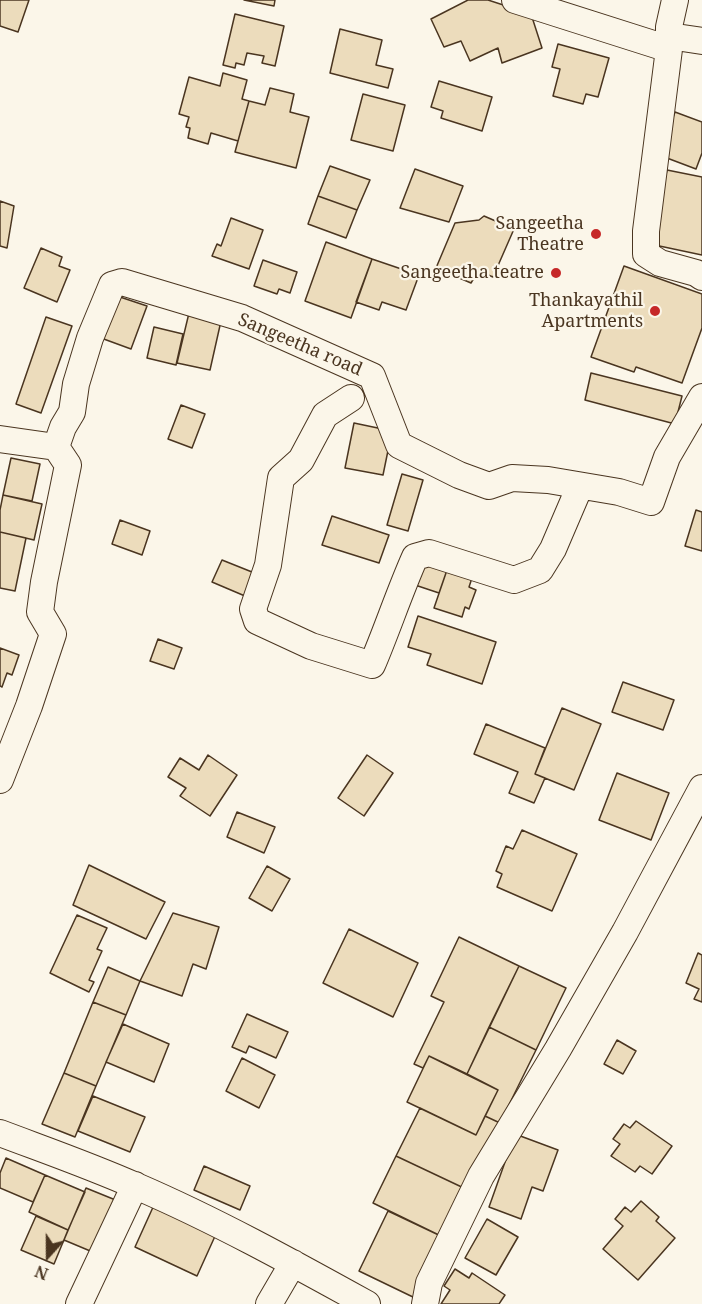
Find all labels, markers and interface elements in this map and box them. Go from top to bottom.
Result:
place label: Sangeetha Theatre [496,213,584,256]
marker: Sangeetha Theatre [589,227,603,241]
place label: Sangeetha teatre [400,262,544,284]
marker: Sangeetha teatre [549,266,563,280]
place label: Thankayathil Apartments [529,290,643,332]
marker: Thankayathil Apartments [648,304,662,318]
street label: Sangeetha road [235,309,365,381]
north arrow [18,1226,78,1286]
text: N [32,1260,51,1285]

